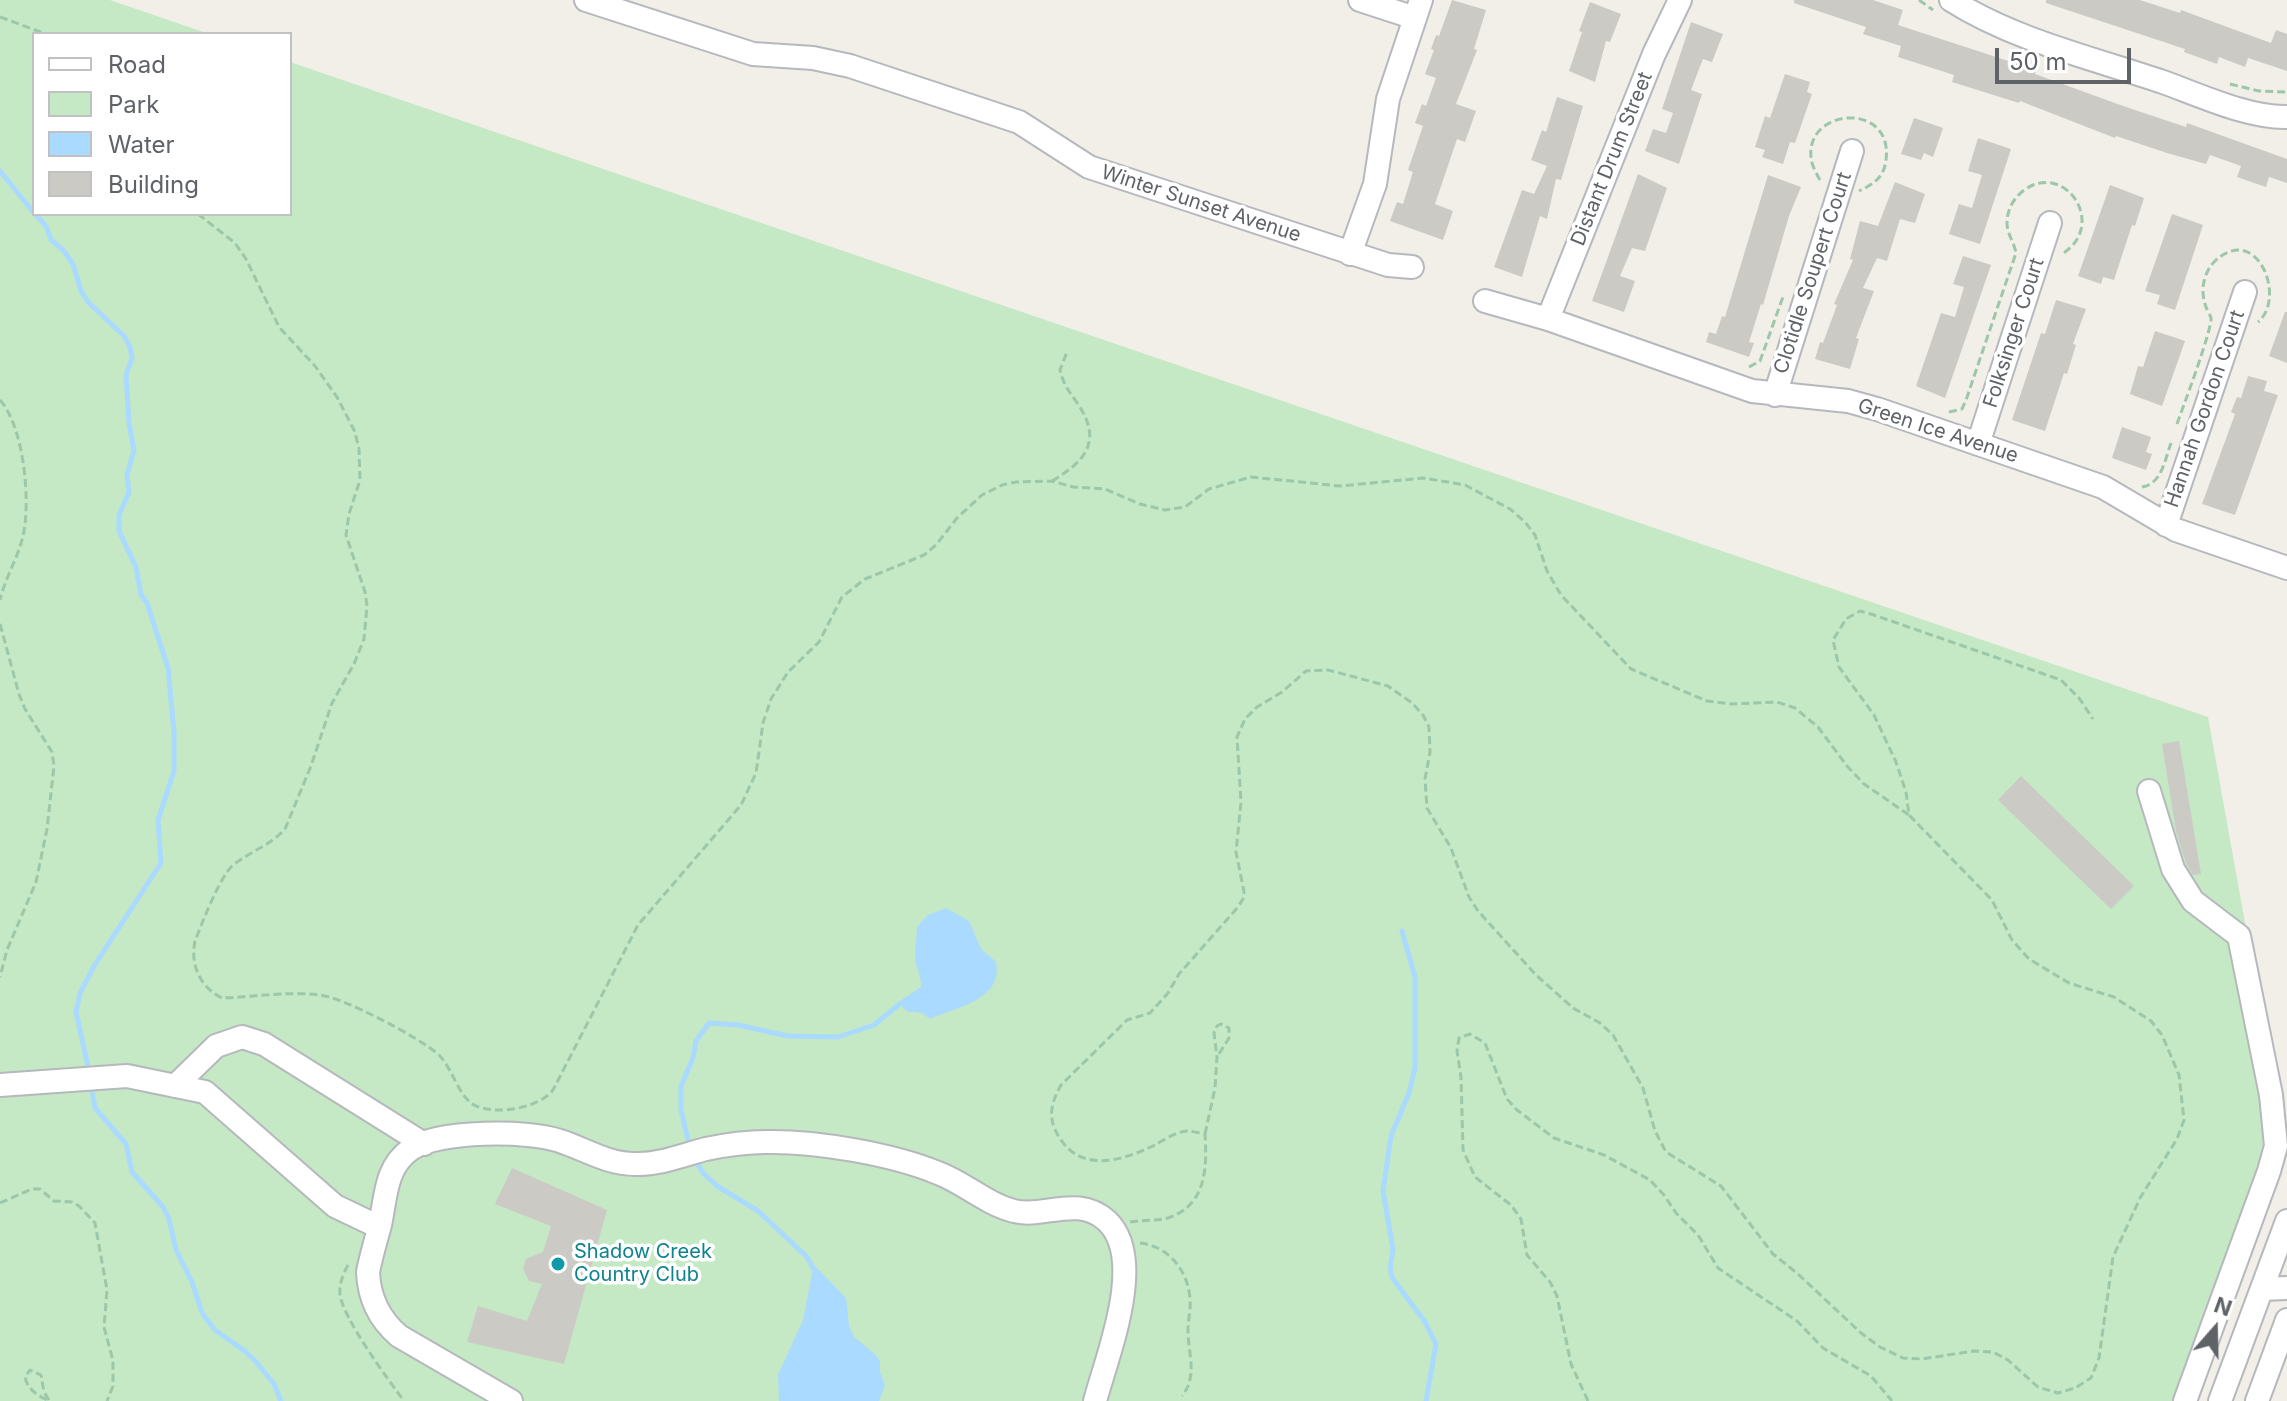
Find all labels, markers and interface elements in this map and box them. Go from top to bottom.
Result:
legend [32,32,292,216]
scale bar [1999,32,2135,82]
text: 50 m [2009,47,2067,76]
text: Road [108,50,166,79]
street label: Distant Drum Street [1566,69,1658,249]
text: Park [108,90,159,119]
text: Water [108,130,175,159]
street label: Winter Sunset Avenue [1098,160,1304,248]
street label: Clotidle Soupert Court [1769,169,1857,377]
text: Building [108,170,199,199]
street label: Folksinger Court [1978,255,2050,411]
street label: Hannah Gordon Court [2160,307,2250,511]
street label: Green Ice Avenue [1855,394,2021,468]
place label: Shadow Creek Country Club [574,1240,712,1287]
marker: Shadow Creek Country Club [549,1255,567,1273]
north arrow [2175,1289,2255,1369]
text: N [2211,1291,2236,1322]

